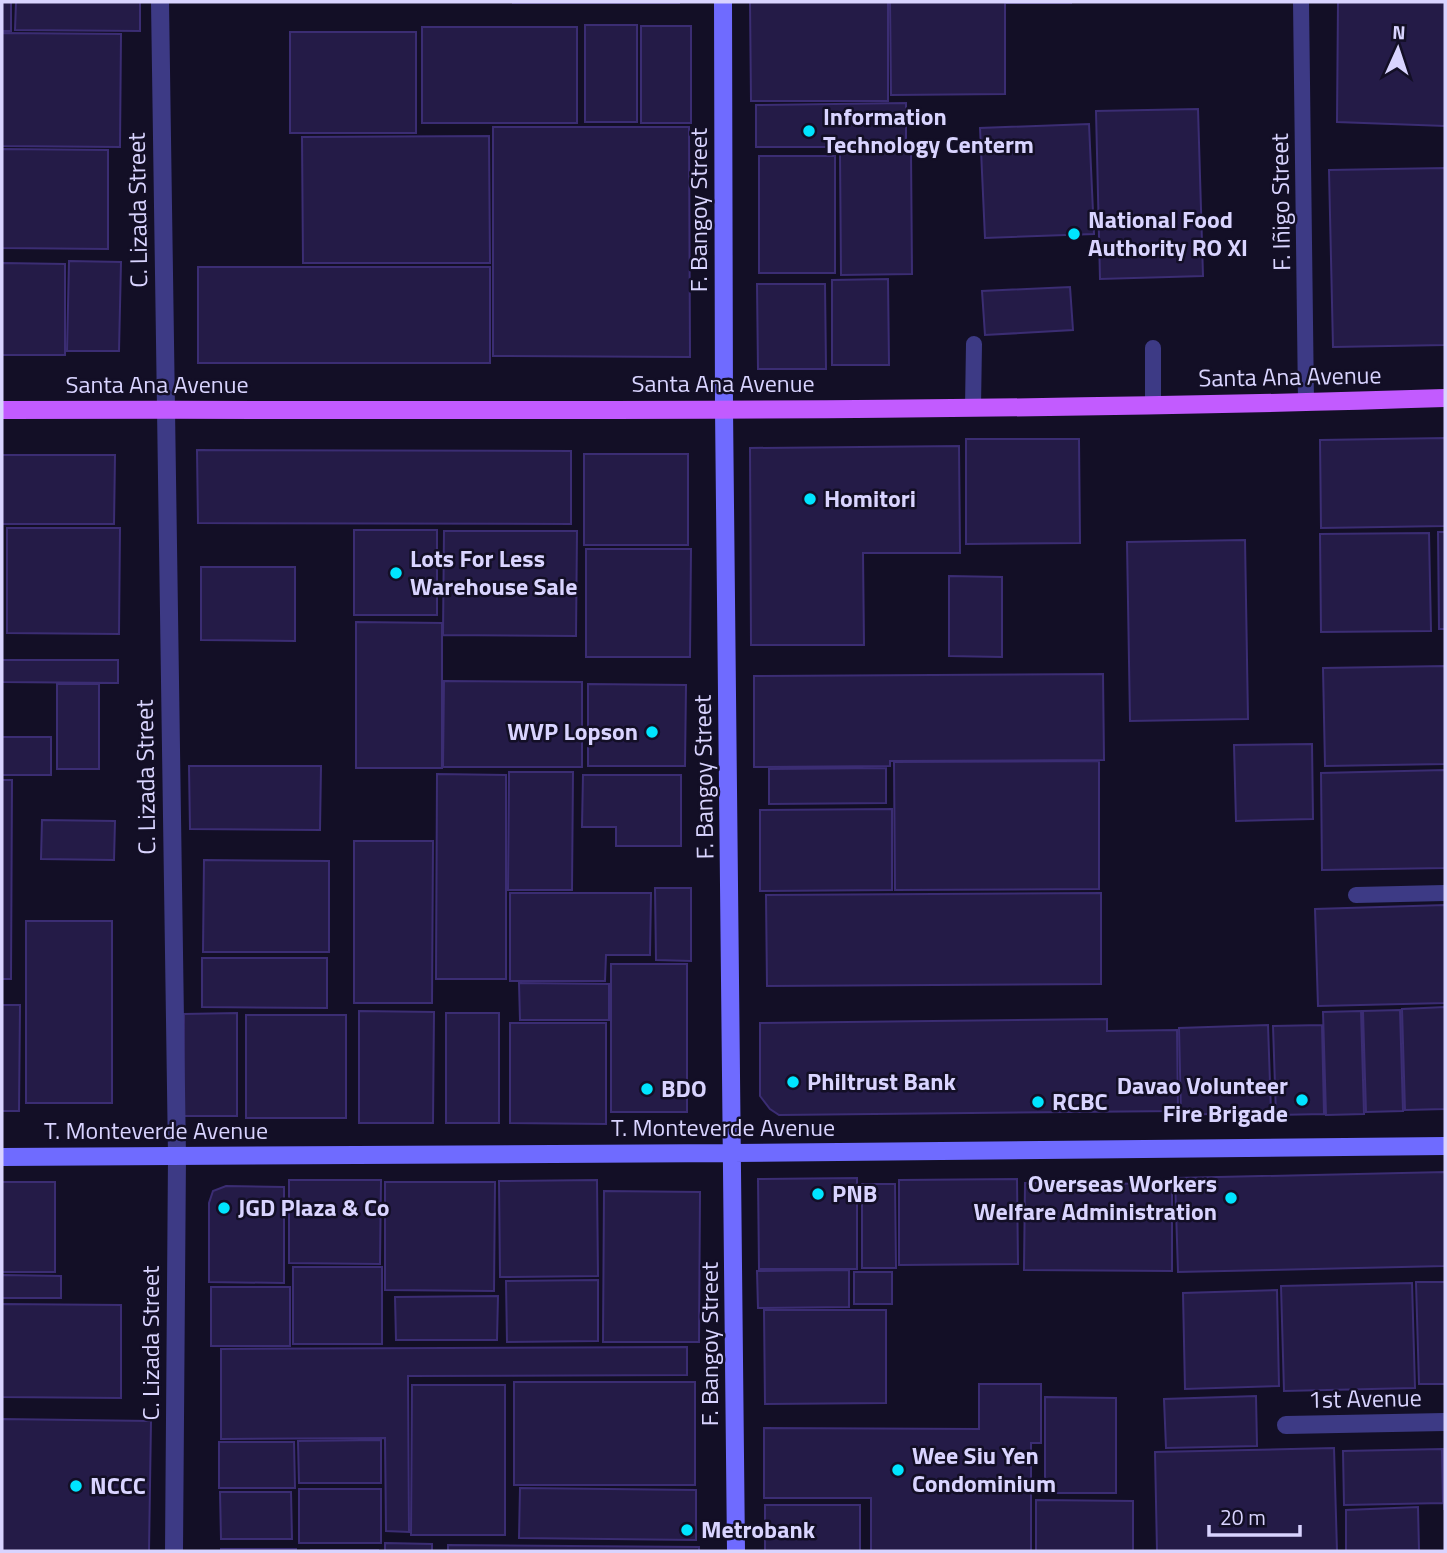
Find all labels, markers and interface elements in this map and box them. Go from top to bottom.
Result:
north arrow [1363,14,1433,84]
text: N [1392,17,1406,46]
place label: Information Technology Centerm [823,98,1034,162]
marker: Information Technology Centerm [801,123,817,139]
street label: F. Bangoy Street [680,127,716,292]
street label: C. Lizada Street [118,132,156,288]
street label: F. Iñigo Street [1261,132,1299,271]
place label: National Food Authority RO XI [1088,201,1248,265]
marker: National Food Authority RO XI [1066,226,1082,242]
street label: Santa Ana Avenue [1198,356,1382,396]
street label: Santa Ana Avenue [631,365,815,401]
street label: Santa Ana Avenue [65,366,249,402]
place label: Homitori [824,480,916,516]
marker: Homitori [802,491,818,507]
place label: Lots For Less Warehouse Sale [410,540,578,604]
marker: Lots For Less Warehouse Sale [388,565,404,581]
street label: F. Bangoy Street [684,694,722,860]
street label: C. Lizada Street [126,699,164,855]
place label: WVP Lopson [507,713,638,749]
marker: WVP Lopson [644,724,660,740]
place label: Philtrust Bank [807,1063,957,1099]
place label: Davao Volunteer Fire Brigade [1117,1067,1288,1131]
place label: BDO [661,1070,707,1106]
marker: Philtrust Bank [785,1074,801,1090]
marker: BDO [639,1081,655,1097]
place label: RCBC [1052,1083,1108,1119]
marker: Davao Volunteer Fire Brigade [1294,1092,1310,1108]
marker: RCBC [1030,1094,1046,1110]
street label: T. Monteverde Avenue [611,1109,835,1145]
street label: T. Monteverde Avenue [44,1112,268,1148]
place label: Overseas Workers Welfare Administration [974,1165,1217,1229]
place label: PNB [832,1175,877,1211]
marker: PNB [810,1186,826,1202]
place label: JGD Plaza & Co [238,1189,390,1225]
marker: Overseas Workers Welfare Administration [1223,1190,1239,1206]
marker: JGD Plaza & Co [216,1200,232,1216]
street label: F. Bangoy Street [691,1261,727,1426]
street label: C. Lizada Street [132,1265,168,1421]
street label: 1st Avenue [1308,1379,1422,1417]
place label: Wee Siu Yen Condominium [912,1437,1056,1501]
marker: Wee Siu Yen Condominium [890,1462,906,1478]
place label: NCCC [90,1467,146,1503]
marker: NCCC [68,1478,84,1494]
scale bar [1209,1494,1300,1538]
text: 20 m [1220,1501,1266,1533]
place label: Metrobank [701,1511,816,1547]
marker: Metrobank [679,1522,695,1538]

